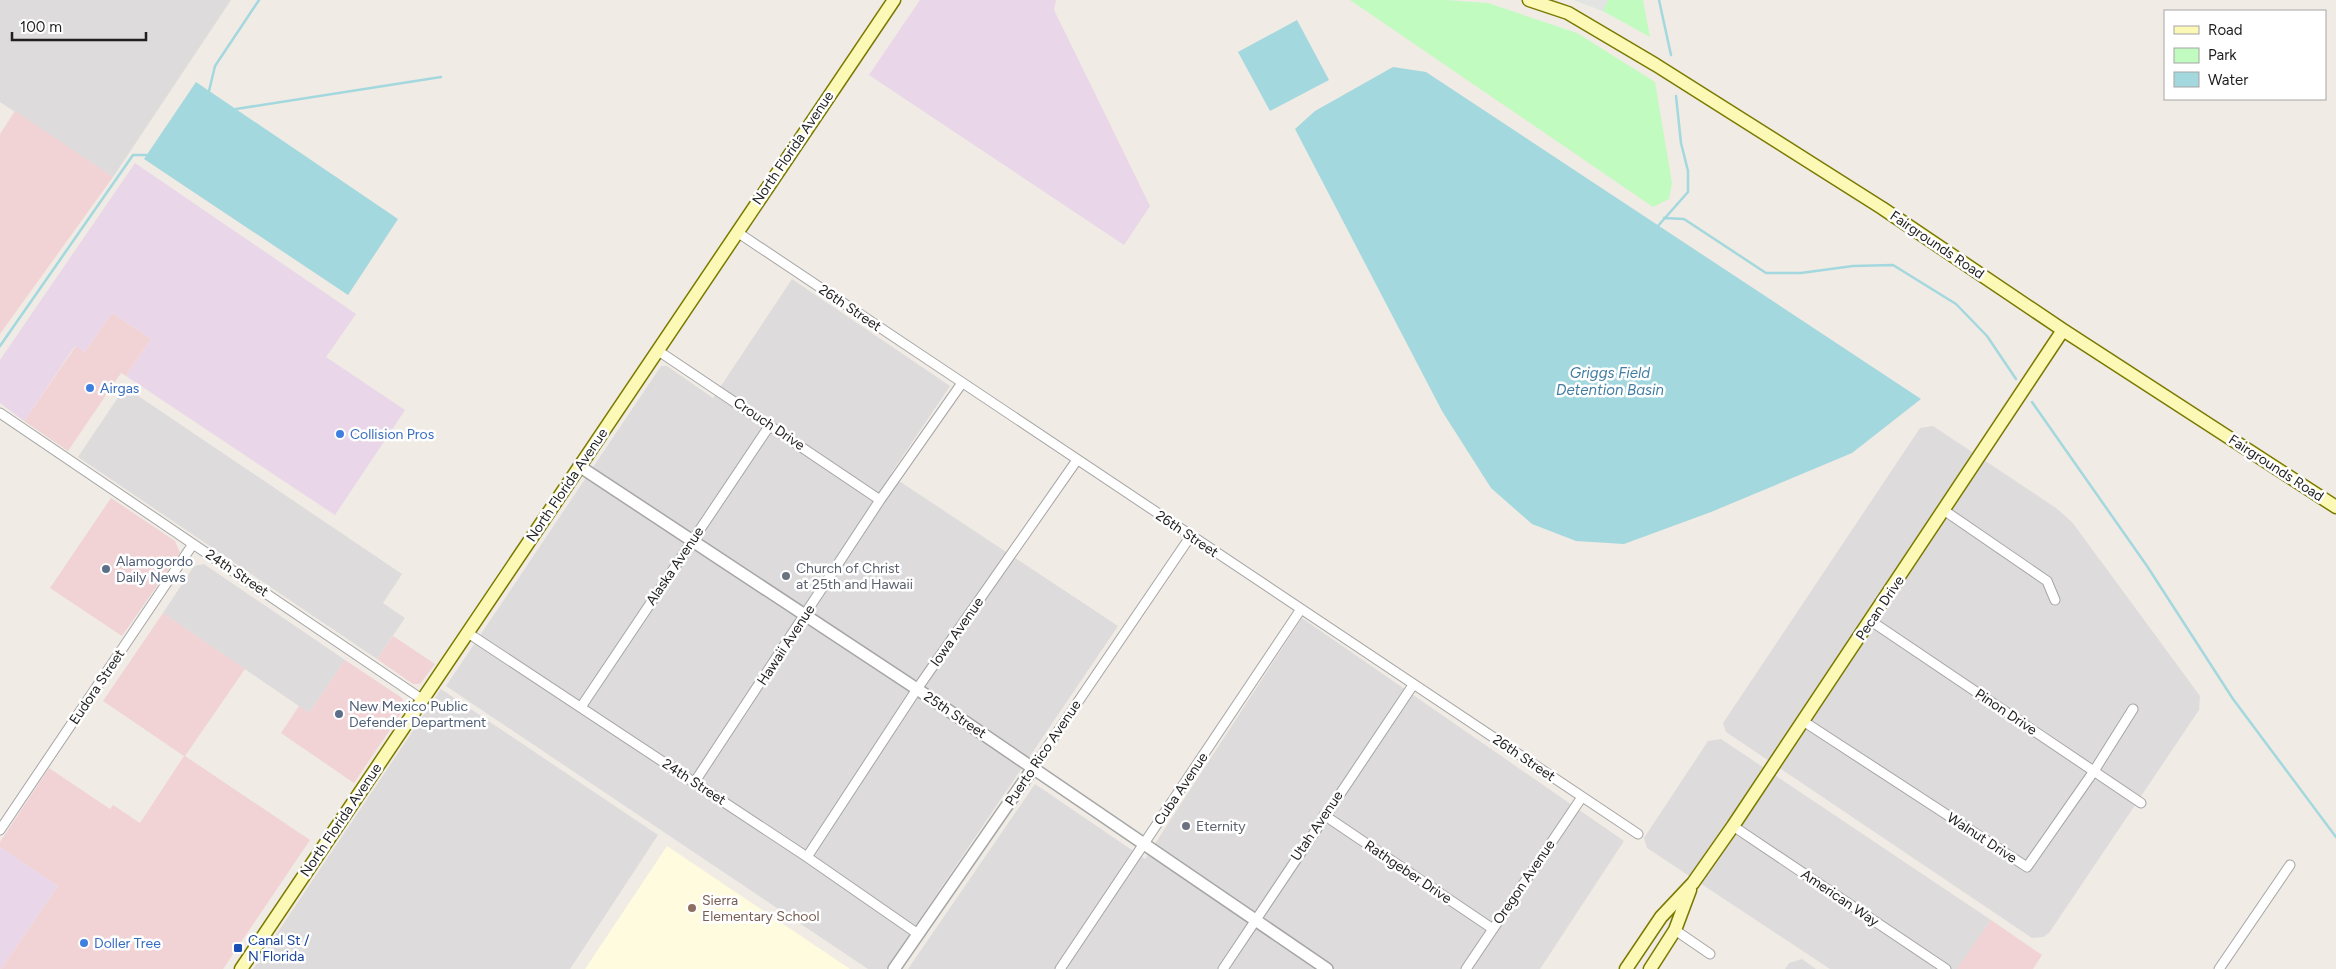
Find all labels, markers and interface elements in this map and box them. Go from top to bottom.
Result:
scale bar [12,10,146,42]
legend [2164,10,2326,100]
text: 100 m [20,18,62,36]
text: Road [2208,21,2243,39]
text: Park [2208,46,2237,64]
text: Water [2208,71,2248,89]
street label: North Florida Avenue [749,88,837,208]
street label: Fairgrounds Road [1887,207,1987,283]
street label: 26th Street [816,281,884,335]
water label: Griggs Field Detention Basin [1556,364,1664,399]
place label: Airgas [100,380,139,397]
marker: Airgas [84,382,96,394]
street label: Crouch Drive [730,394,808,454]
street label: North Florida Avenue [523,425,611,545]
place label: Collision Pros [350,426,434,443]
marker: Collision Pros [334,428,346,440]
street label: Fairgrounds Road [2225,431,2327,505]
street label: 26th Street [1153,507,1221,561]
street label: Alaska Avenue [643,523,708,608]
street label: 24th Street [202,546,272,600]
place label: Alamogordo Daily News [116,553,193,586]
place label: Church of Christ at 25th and Hawaii [796,560,913,593]
marker: Alamogordo Daily News [100,563,112,575]
marker: Church of Christ at 25th and Hawaii [780,570,792,582]
street label: Pecan Drive [1852,572,1908,643]
street label: Iowa Avenue [927,594,987,670]
street label: Hawaii Avenue [754,601,819,689]
street label: Eudora Street [66,646,128,728]
street label: Pinon Drive [1972,685,2040,739]
street label: 25th Street [921,688,989,742]
street label: Puerto Rico Avenue [1001,697,1085,809]
place label: New Mexico Public Defender Department [349,698,486,731]
marker: New Mexico Public Defender Department [333,708,345,720]
street label: 26th Street [1490,731,1558,785]
street label: Cuba Avenue [1150,749,1212,829]
street label: 24th Street [659,755,729,809]
street label: North Florida Avenue [297,760,385,880]
street label: Utah Avenue [1287,787,1347,864]
street label: Walnut Drive [1944,809,2020,867]
place label: Eternity [1196,818,1246,835]
marker: Eternity [1180,820,1192,832]
street label: Oregon Avenue [1489,836,1559,927]
street label: Rathgeber Drive [1361,837,1455,908]
street label: American Way [1798,866,1883,931]
place label: Sierra Elementary School [702,892,820,925]
marker: Sierra Elementary School [686,902,698,914]
place label: Canal St / N Florida [248,932,310,965]
place label: Doller Tree [94,935,161,952]
marker: Doller Tree [78,937,90,949]
marker: Canal St / N Florida [232,942,244,954]

